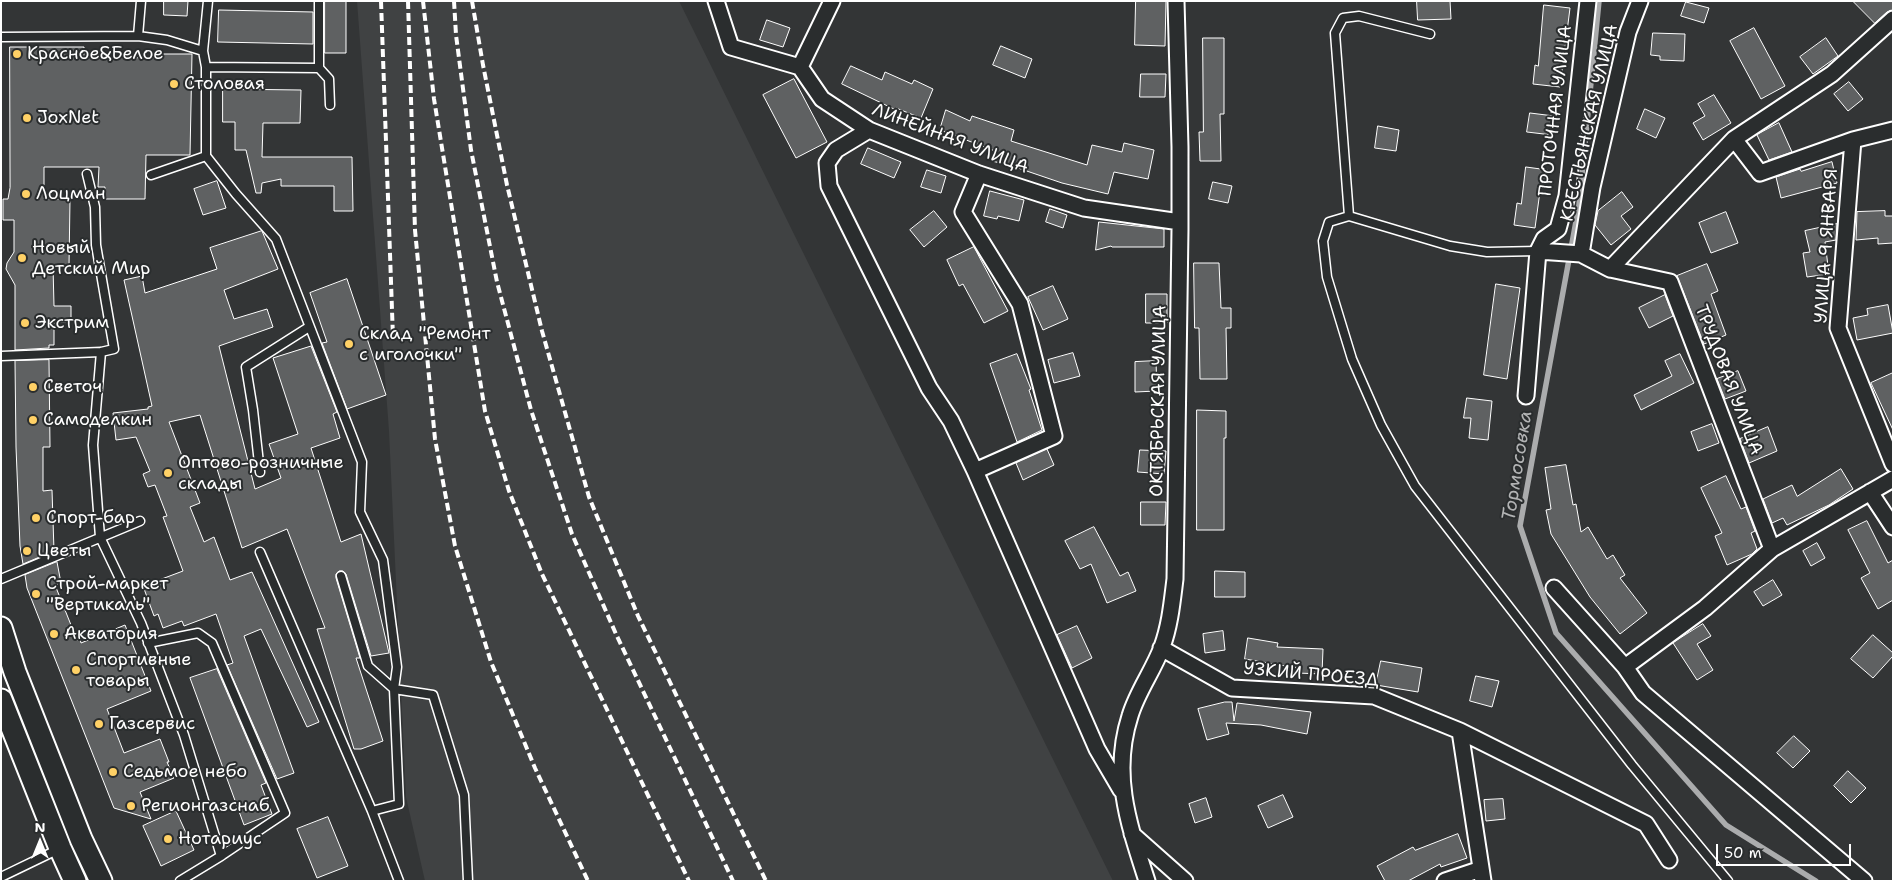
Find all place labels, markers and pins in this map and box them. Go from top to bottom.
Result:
place label: Красное&Белое [27,43,163,65]
marker: Красное&Белое [11,48,23,60]
place label: Столовая [184,73,265,95]
marker: Столовая [168,78,180,90]
place label: JoxNet [37,107,99,129]
marker: JoxNet [21,112,33,124]
place label: Лоцман [36,183,106,205]
marker: Лоцман [20,188,32,200]
place label: Новый Детский Мир [32,237,150,280]
marker: Новый Детский Мир [16,252,28,264]
place label: Экстрим [35,312,109,334]
marker: Экстрим [19,317,31,329]
place label: Склад "Ремонт с иголочки" [359,323,491,366]
marker: Склад "Ремонт с иголочки" [343,338,355,350]
place label: Светоч [43,376,102,398]
marker: Светоч [27,381,39,393]
place label: Самоделкин [43,409,152,431]
marker: Самоделкин [27,414,39,426]
place label: Оптово-розничные склады [178,452,344,494]
marker: Оптово-розничные склады [162,467,174,479]
place label: Спорт-бар [46,507,135,529]
marker: Спорт-бар [30,512,42,524]
place label: Цветы [37,540,91,562]
marker: Цветы [21,545,33,557]
place label: Строй-маркет "Вертикаль" [46,573,168,616]
marker: Строй-маркет "Вертикаль" [30,588,42,600]
place label: Акватория [64,623,158,645]
marker: Акватория [48,628,60,640]
place label: Спортивные товары [86,649,191,692]
marker: Спортивные товары [70,664,82,676]
place label: Газсервис [109,713,195,735]
marker: Газсервис [93,718,105,730]
place label: Седьмое небо [123,761,247,783]
marker: Седьмое небо [107,766,119,778]
place label: Регионгазснаб [141,795,270,817]
marker: Регионгазснаб [125,800,137,812]
place label: Нотариус [178,828,262,850]
marker: Нотариус [162,833,174,845]

